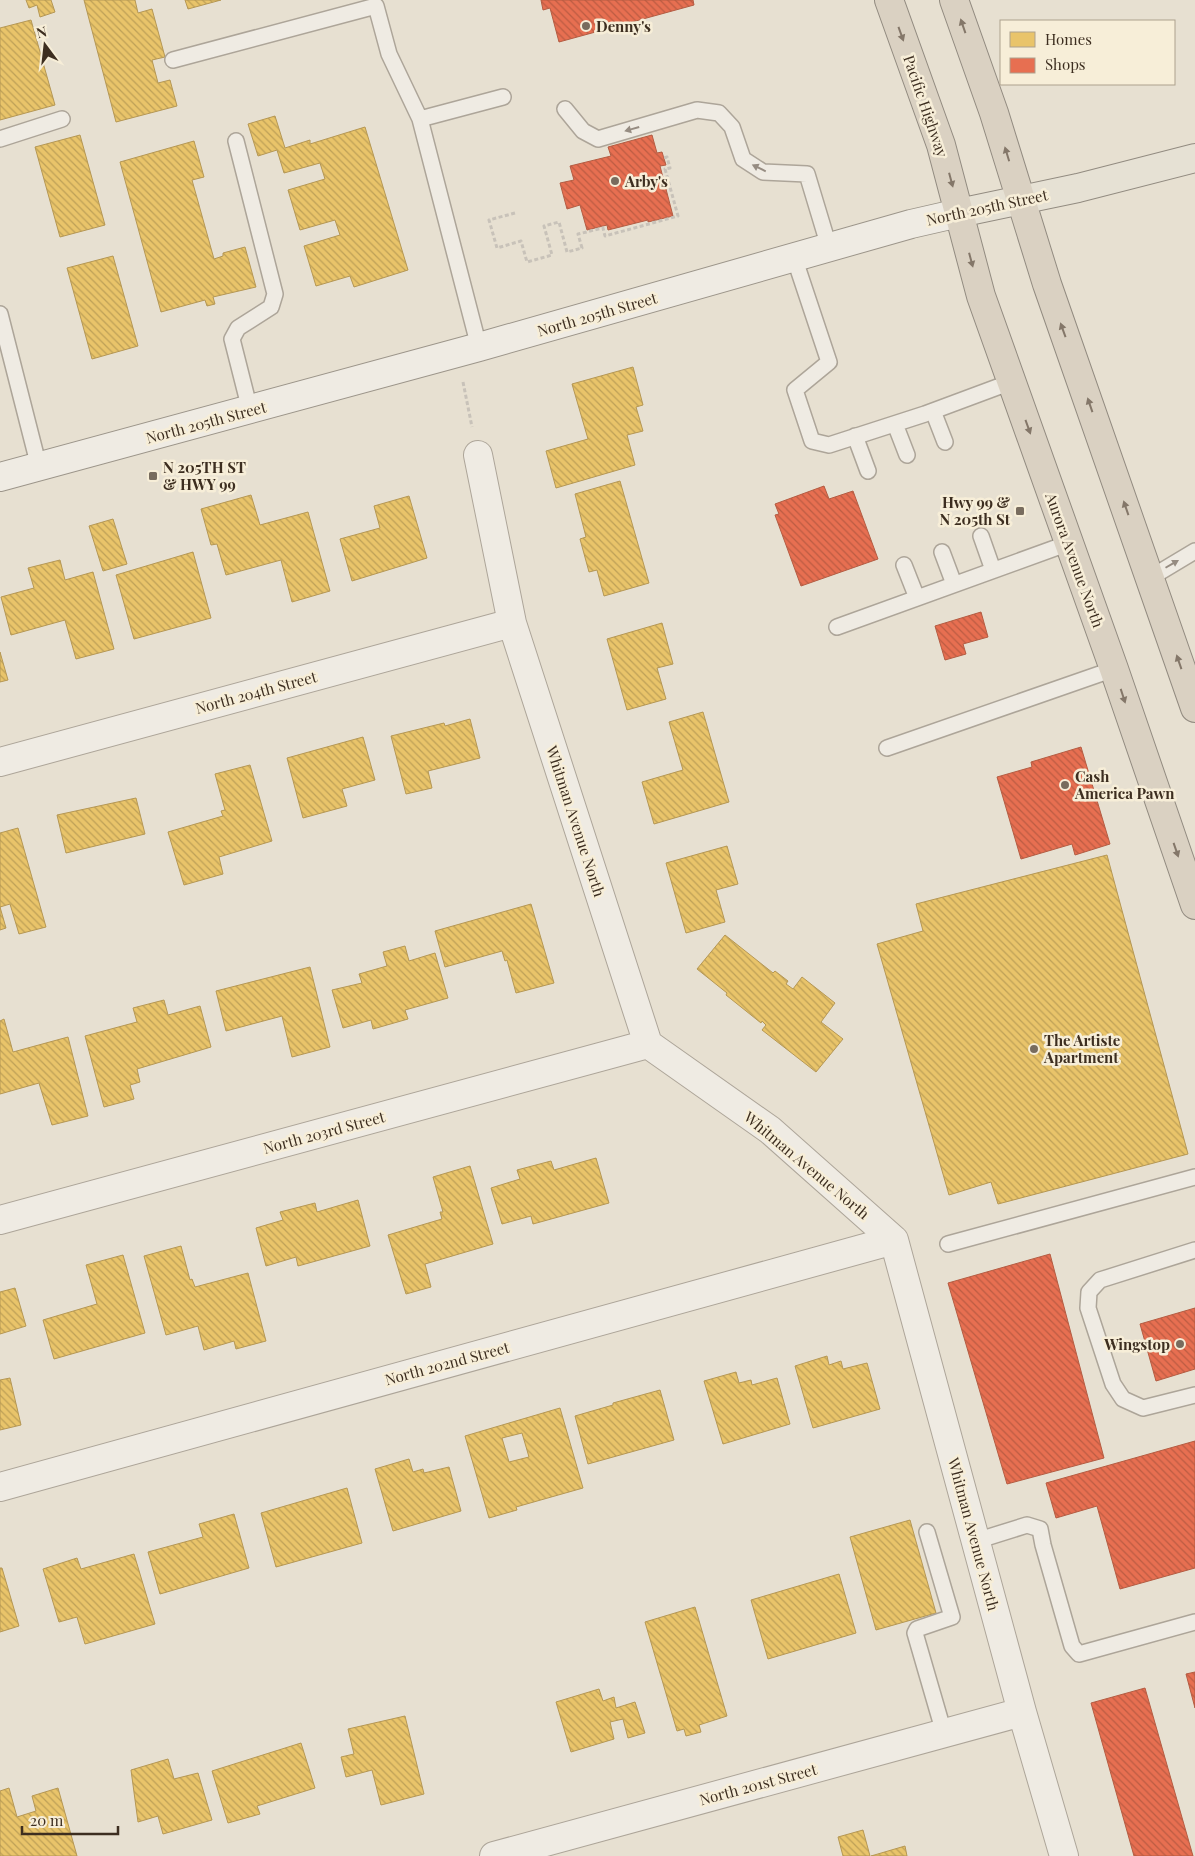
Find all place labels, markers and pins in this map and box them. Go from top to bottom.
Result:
place label: Denny's [596,16,651,36]
marker: Denny's [580,20,592,32]
place label: Arby's [624,171,668,191]
marker: Arby's [609,175,621,187]
place label: N 205TH ST & HWY 99 [163,457,246,494]
marker: N 205TH ST & HWY 99 [147,470,159,482]
place label: Hwy 99 & N 205th St [939,492,1011,529]
marker: Hwy 99 & N 205th St [1014,505,1026,517]
place label: Cash America Pawn [1074,766,1175,803]
marker: Cash America Pawn [1059,779,1071,791]
place label: The Artiste Apartment [1043,1030,1121,1067]
marker: The Artiste Apartment [1028,1043,1040,1055]
place label: Wingstop [1103,1334,1170,1354]
marker: Wingstop [1174,1338,1186,1350]

